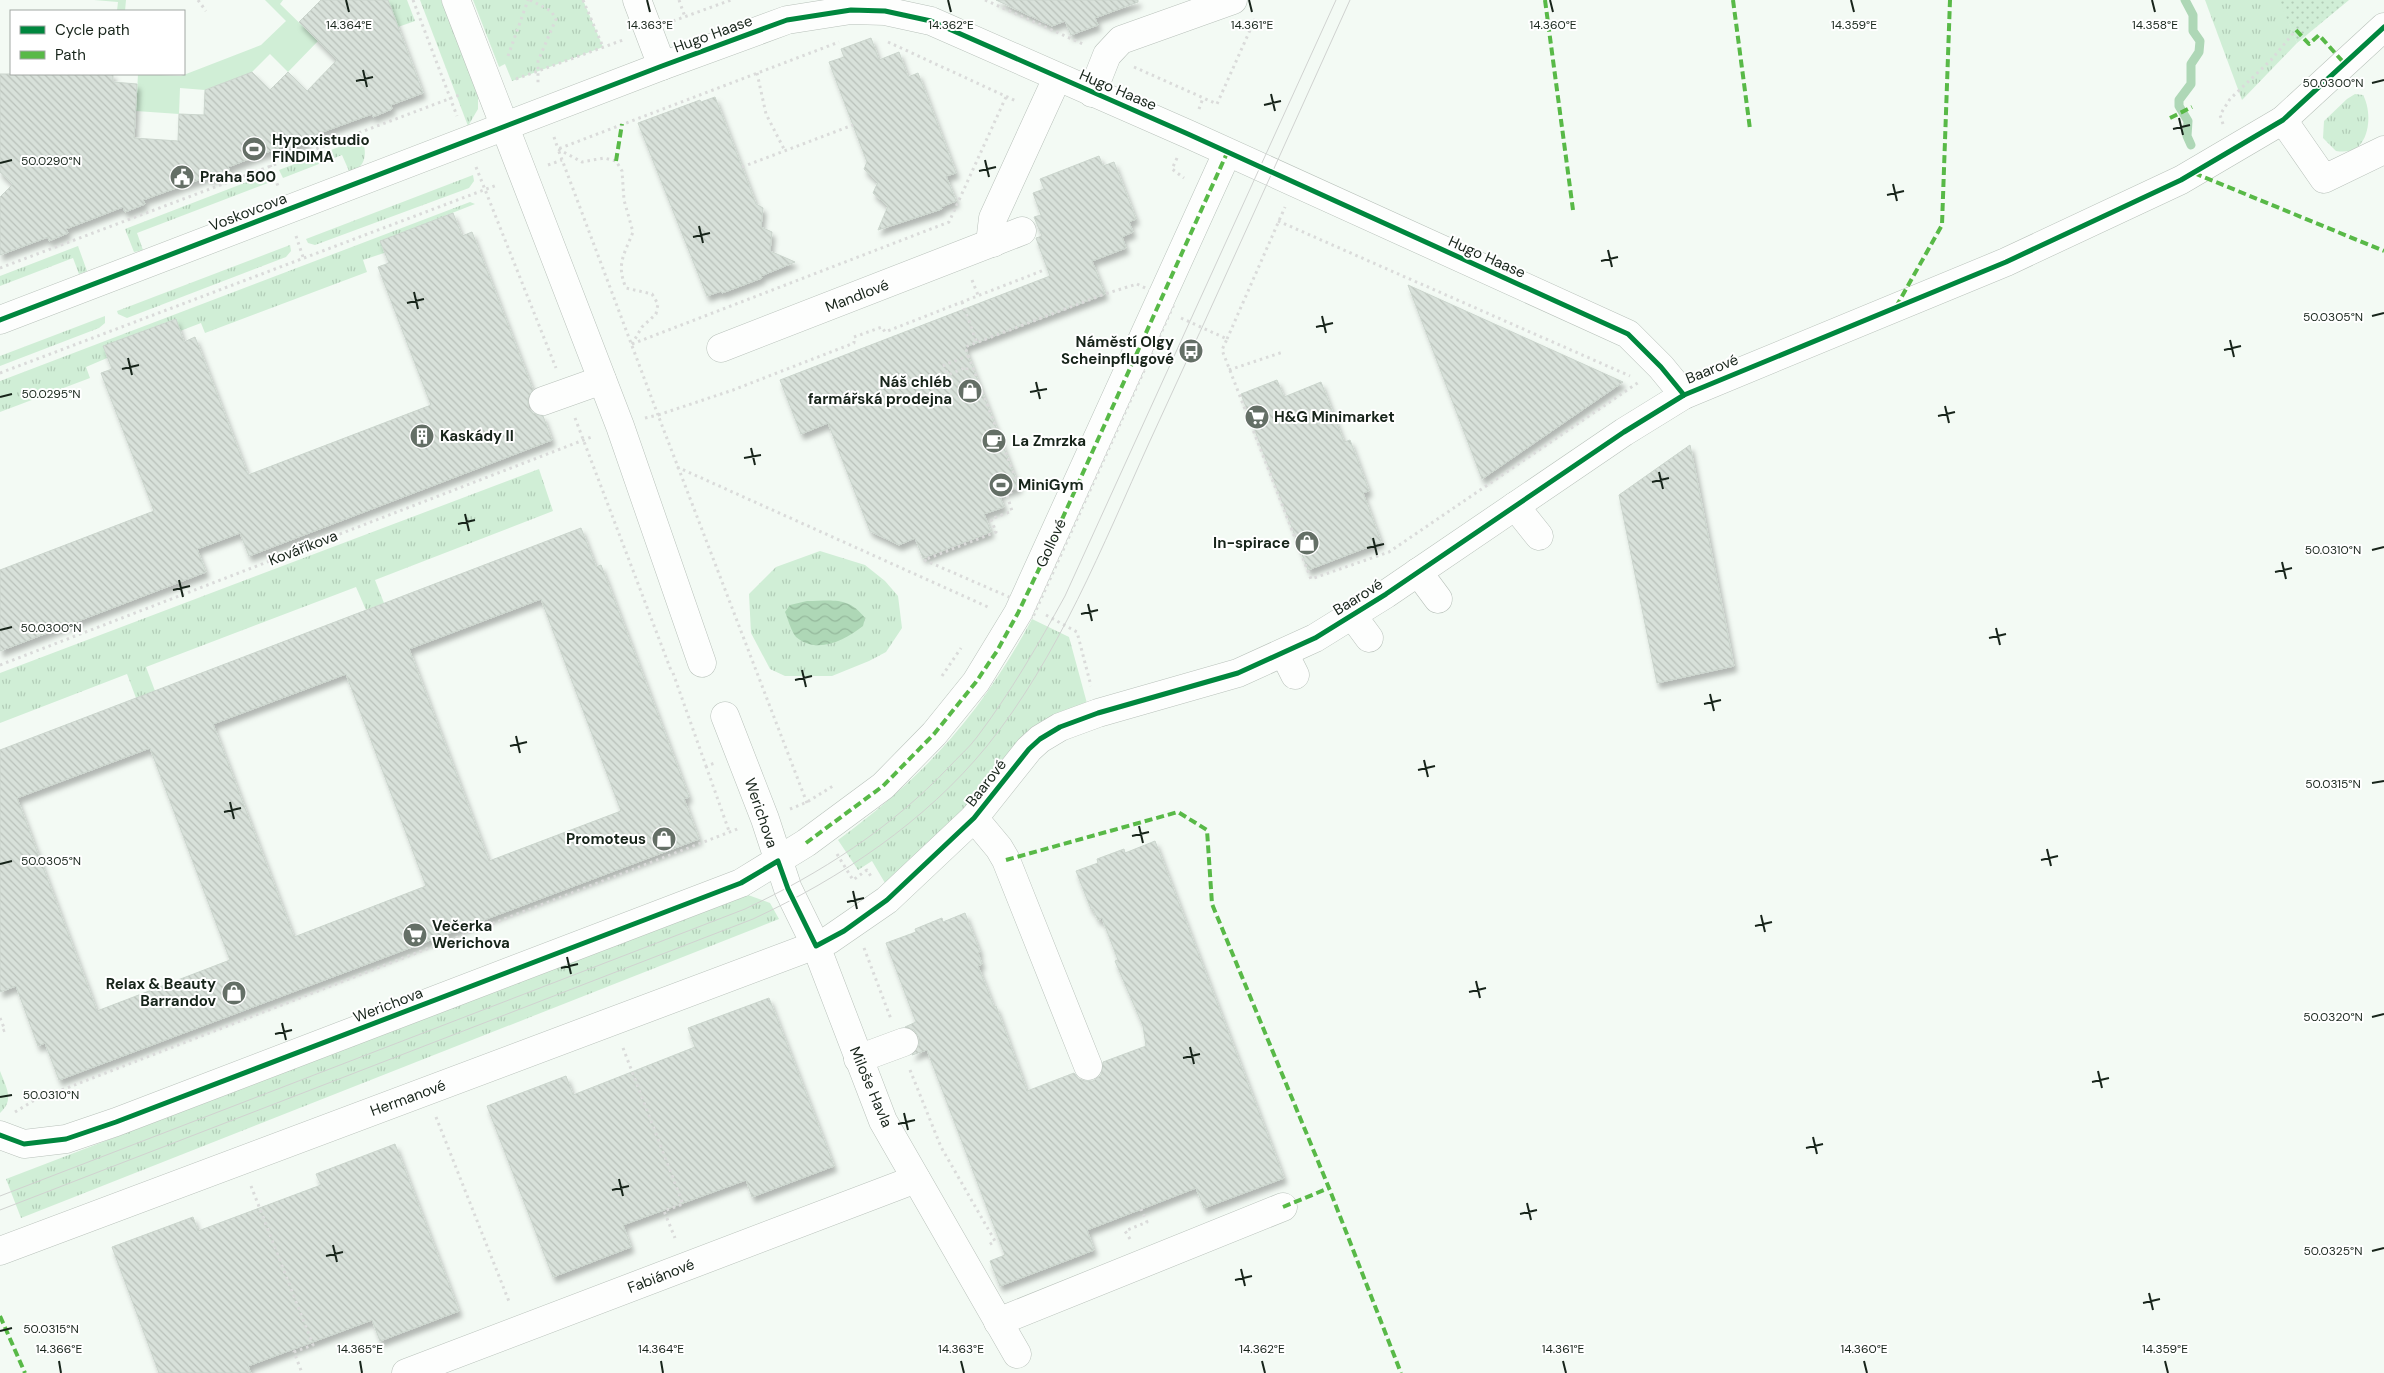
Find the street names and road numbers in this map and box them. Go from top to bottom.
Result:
street label: Hugo Haase [671,11,755,57]
street label: Hugo Haase [1076,65,1160,115]
street label: Voskovcova [206,188,290,236]
street label: Hugo Haase [1445,231,1529,283]
street label: Mandlové [822,275,892,317]
street label: Baarové [1683,349,1741,389]
street label: Gollové [1031,515,1071,571]
street label: Kováříkova [266,526,340,570]
street label: Baarové [1329,574,1387,620]
street label: Baarové [961,755,1011,811]
street label: Werichova [740,775,782,851]
street label: Werichova [350,983,426,1027]
street label: Miloše Havla [845,1044,897,1130]
street label: Hermanové [367,1075,449,1121]
street label: Fabiánové [625,1254,697,1298]

